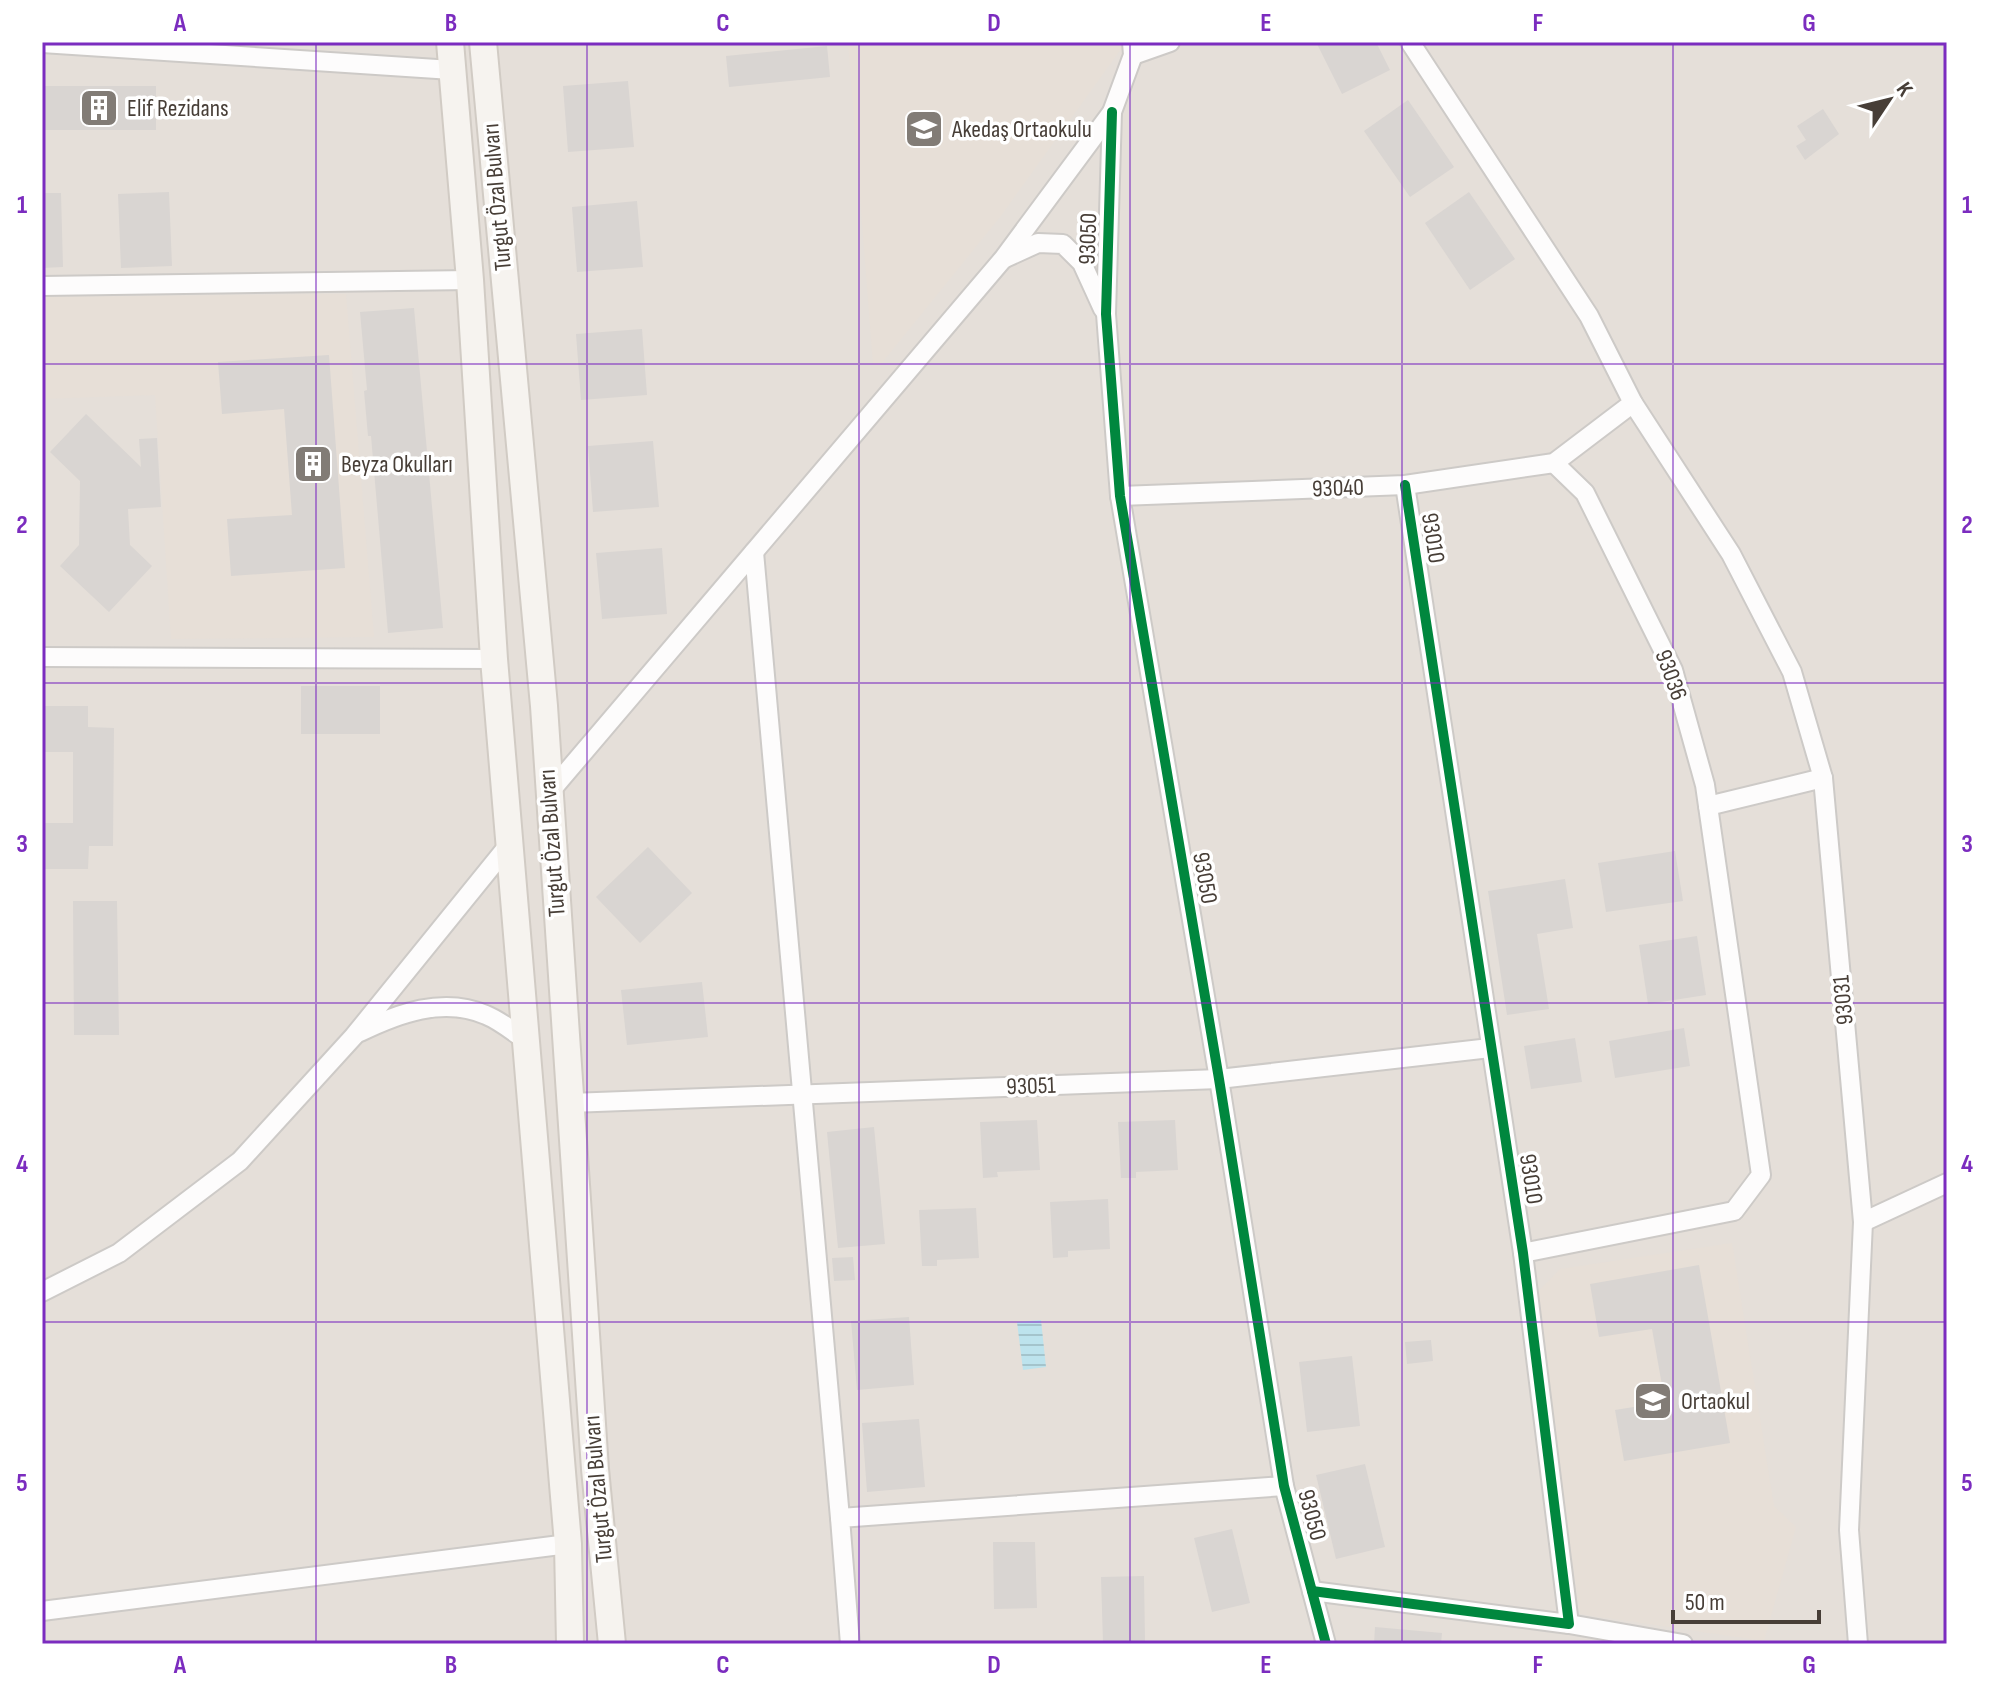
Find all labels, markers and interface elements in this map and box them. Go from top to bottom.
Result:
text: A [173,8,187,39]
text: B [445,8,457,39]
text: C [716,8,730,39]
text: D [987,8,1001,39]
text: E [1260,8,1272,39]
text: F [1533,8,1544,39]
text: G [1802,8,1816,39]
north arrow [1849,60,1929,140]
text: K [1890,77,1918,102]
building icon: Elif Rezidans [78,87,120,129]
place label: Elif Rezidans [127,94,229,123]
school or university icon: Akedaş Ortaokulu [903,108,945,150]
place label: Akedaş Ortaokulu [951,115,1092,144]
street label: Turgut Özal Bulvarı [476,122,518,272]
text: 1 [17,190,27,221]
text: 1 [1962,190,1972,221]
street label: 93050 [1073,213,1103,265]
building icon: Beyza Okulları [292,443,334,485]
place label: Beyza Okulları [341,450,453,479]
street label: 93040 [1311,473,1365,503]
text: 2 [16,510,28,541]
text: 2 [1961,510,1973,541]
street label: 93010 [1415,511,1451,565]
street label: 93036 [1648,646,1694,704]
street label: Turgut Özal Bulvarı [532,768,572,918]
text: 3 [16,829,28,860]
text: 3 [1961,829,1973,860]
street label: 93050 [1186,850,1224,906]
street label: 93031 [1826,973,1860,1026]
street label: 93051 [1006,1071,1057,1101]
text: 4 [16,1149,28,1180]
text: 4 [1961,1149,1973,1180]
street label: 93010 [1513,1152,1549,1206]
school or university icon: Ortaokul [1632,1380,1674,1422]
place label: Ortaokul [1681,1387,1750,1416]
street label: Turgut Özal Bulvarı [577,1414,619,1564]
text: 5 [16,1468,28,1499]
text: 5 [1961,1468,1973,1499]
street label: 93050 [1291,1486,1333,1544]
scale bar [1673,1574,1819,1624]
text: 50 m [1685,1588,1725,1617]
text: A [173,1650,187,1681]
text: B [445,1650,457,1681]
text: C [716,1650,730,1681]
text: D [987,1650,1001,1681]
text: E [1260,1650,1272,1681]
text: F [1533,1650,1544,1681]
text: G [1802,1650,1816,1681]

